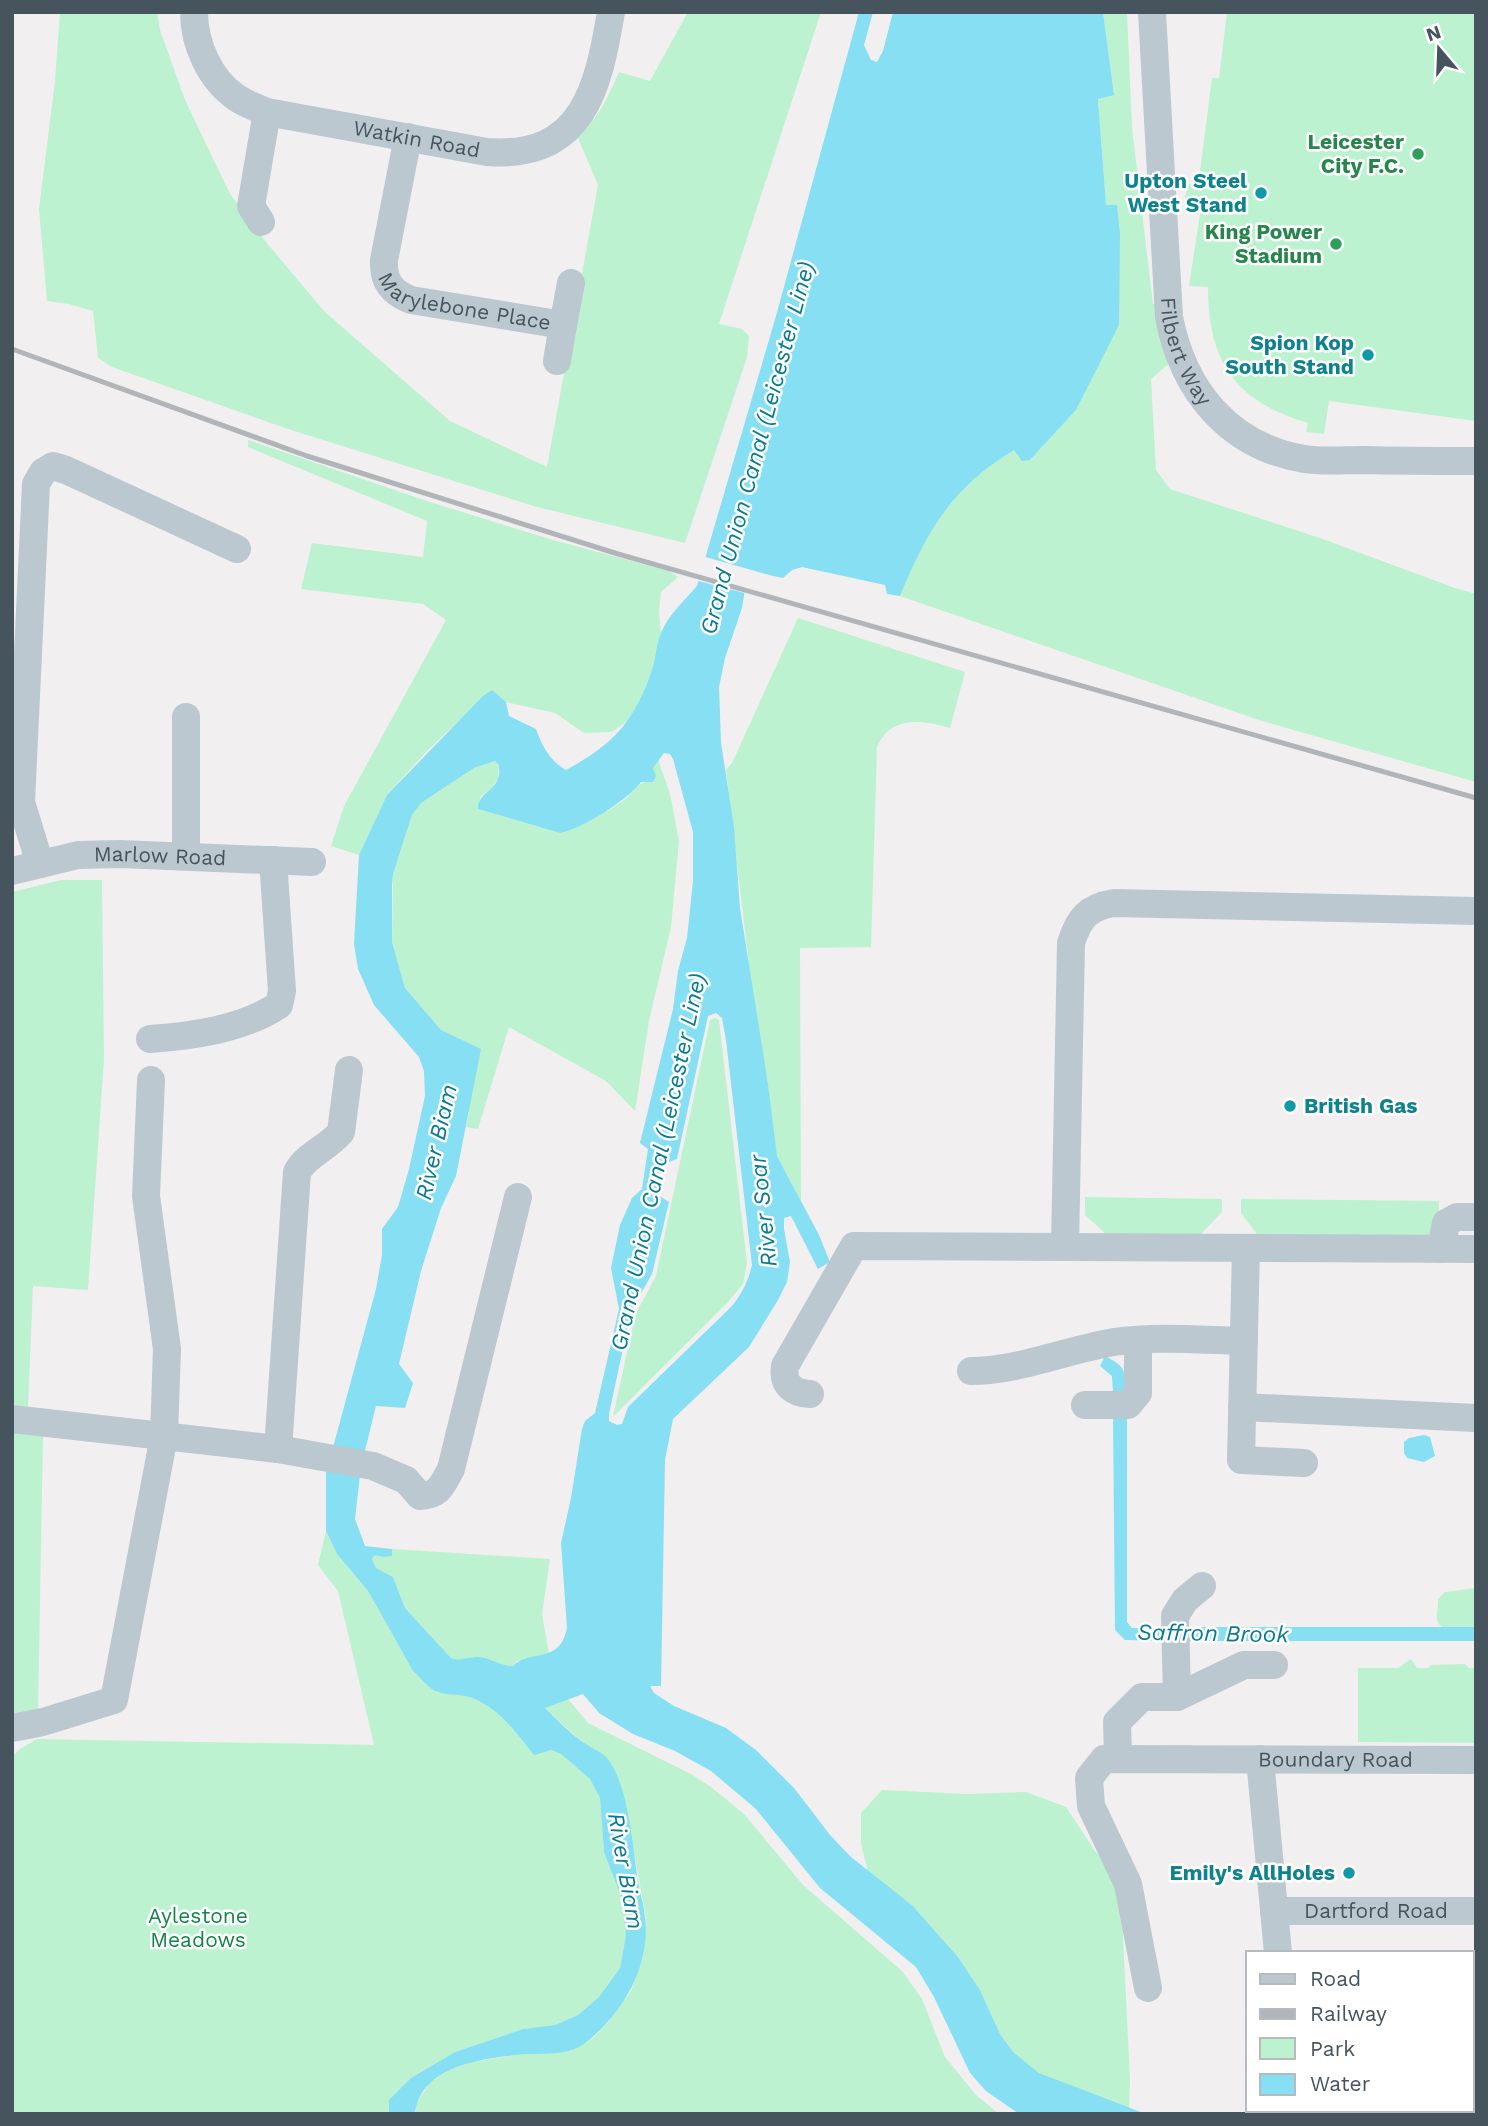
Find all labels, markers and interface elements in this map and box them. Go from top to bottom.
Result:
north arrow [1404,14,1474,84]
text: N [1423,20,1444,47]
street label: Watkin Road [351,115,482,163]
place label: Leicester City F.C. [1308,129,1404,178]
marker: Leicester City F.C. [1410,146,1426,162]
place label: Upton Steel West Stand [1124,168,1247,217]
marker: Upton Steel West Stand [1253,185,1269,201]
place label: King Power Stadium [1205,219,1322,268]
marker: King Power Stadium [1328,236,1344,252]
water label: Grand Union Canal (Leicester Line) [695,259,820,638]
street label: Marylebone Place [373,268,553,335]
street label: Filbert Way [1156,296,1217,411]
place label: Spion Kop South Stand [1225,330,1354,379]
marker: Spion Kop South Stand [1360,347,1376,363]
street label: Marlow Road [94,841,227,870]
water label: Grand Union Canal (Leicester Line) [605,971,712,1353]
water label: River Biam [410,1082,463,1203]
place label: British Gas [1304,1093,1418,1118]
marker: British Gas [1282,1098,1298,1114]
water label: River Soar [744,1152,783,1269]
water label: Saffron Brook [1137,1619,1291,1648]
street label: Boundary Road [1258,1746,1413,1772]
water label: River Biam [602,1811,649,1932]
place label: Emily's AllHoles [1169,1860,1335,1885]
marker: Emily's AllHoles [1341,1865,1357,1881]
street label: Dartford Road [1304,1898,1448,1923]
park label: Aylestone Meadows [148,1903,248,1952]
legend [1246,1951,1474,2112]
text: Road [1310,1966,1361,1991]
text: Railway [1310,2001,1387,2026]
text: Park [1310,2036,1355,2061]
text: Water [1310,2071,1371,2096]

